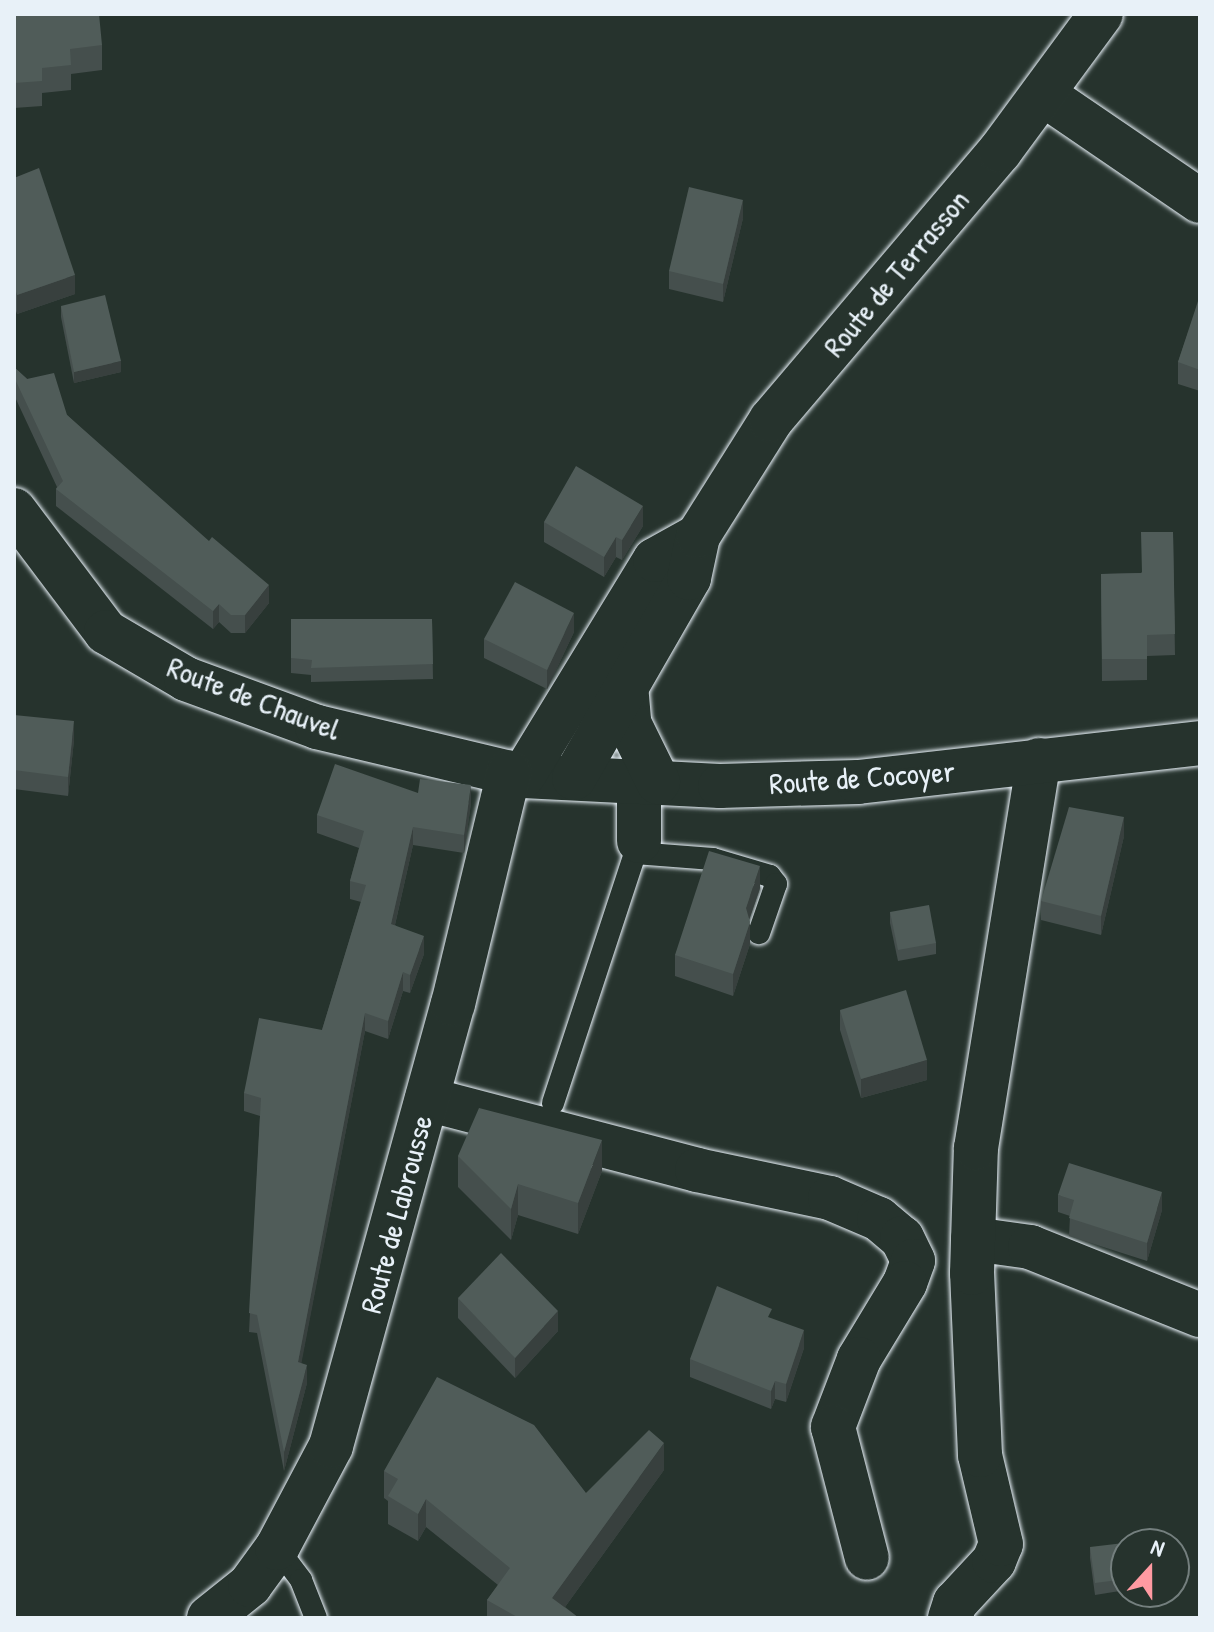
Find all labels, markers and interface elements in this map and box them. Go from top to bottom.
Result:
street label: Route de Terrasson [816,182,976,364]
street label: Route de Chauvel [163,649,345,747]
street label: Route de Cocoyer [768,753,956,801]
street label: Route de Labrousse [352,1111,440,1317]
north arrow [1110,1528,1190,1608]
text: N [1147,1531,1169,1564]

